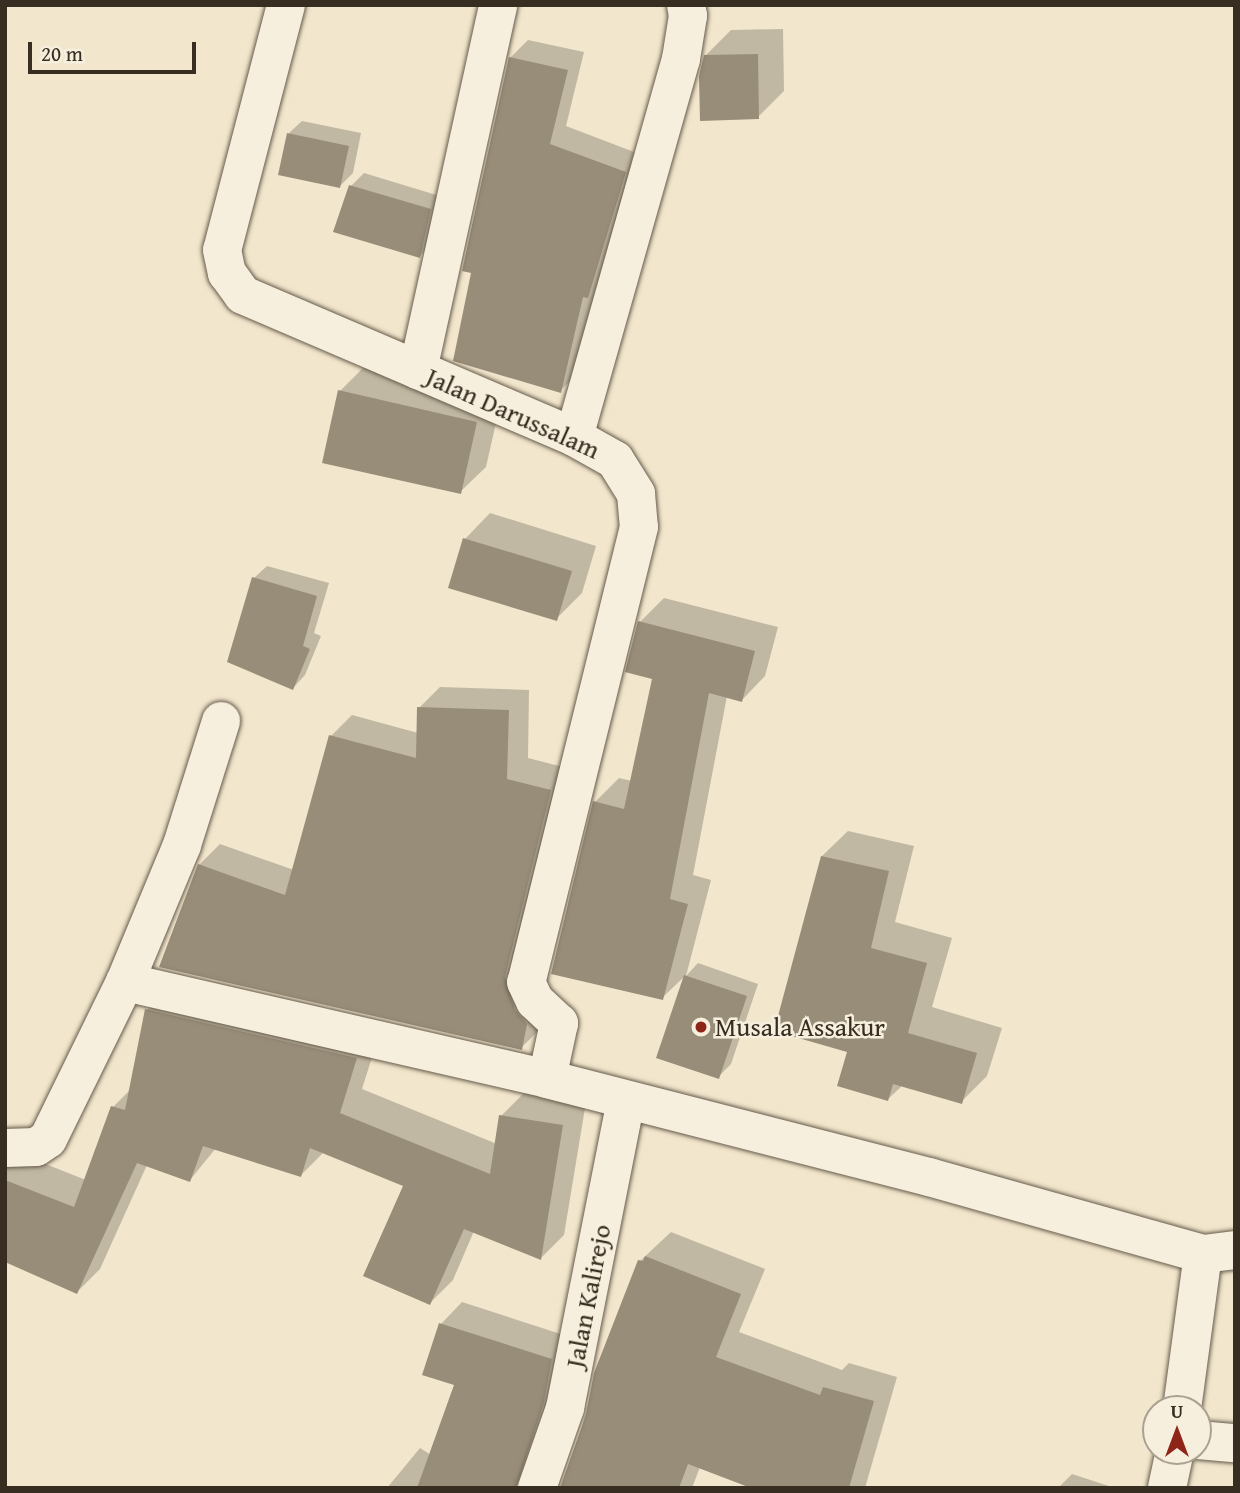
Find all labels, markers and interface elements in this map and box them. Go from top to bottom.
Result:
scale bar [32,28,200,72]
text: 20 m [41,38,83,69]
street label: Jalan Darussalam [421,361,605,465]
place label: Musala Assakur [715,1011,885,1043]
marker: Musala Assakur [693,1019,709,1035]
street label: Jalan Kalirejo [559,1222,617,1370]
north arrow [1142,1395,1212,1465]
text: U [1171,1397,1183,1425]

